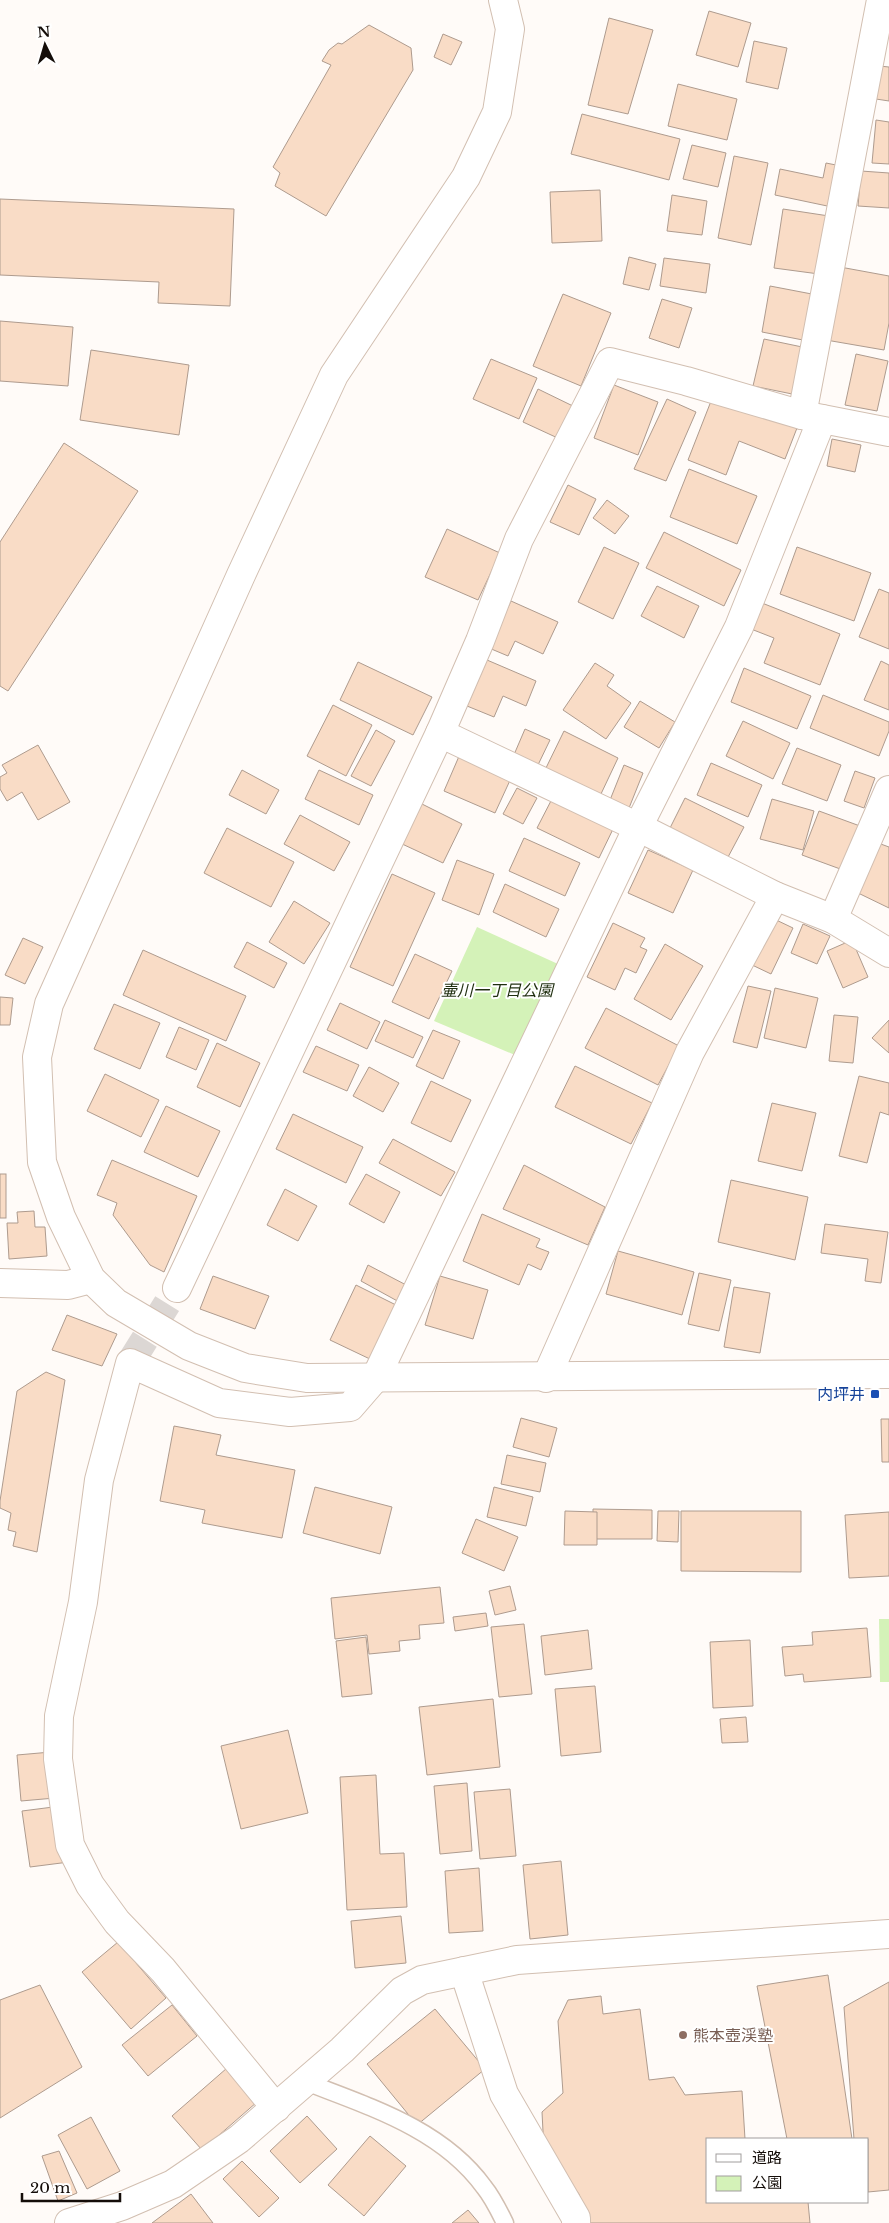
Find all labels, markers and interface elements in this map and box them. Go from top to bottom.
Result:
north arrow [20,20,70,70]
text: N [37,23,51,42]
park label: 壷川一丁目公園 [441,980,555,1000]
place label: 内坪井 [817,1384,865,1404]
marker: 内坪井 [869,1388,881,1400]
place label: 熊本壺渓塾 [693,2025,773,2045]
marker: 熊本壺渓塾 [677,2029,689,2041]
legend [706,2138,869,2203]
text: 道路 [752,2148,782,2167]
scale bar [22,2170,120,2202]
text: 公園 [752,2173,782,2192]
text: 20 m [30,2178,70,2197]

